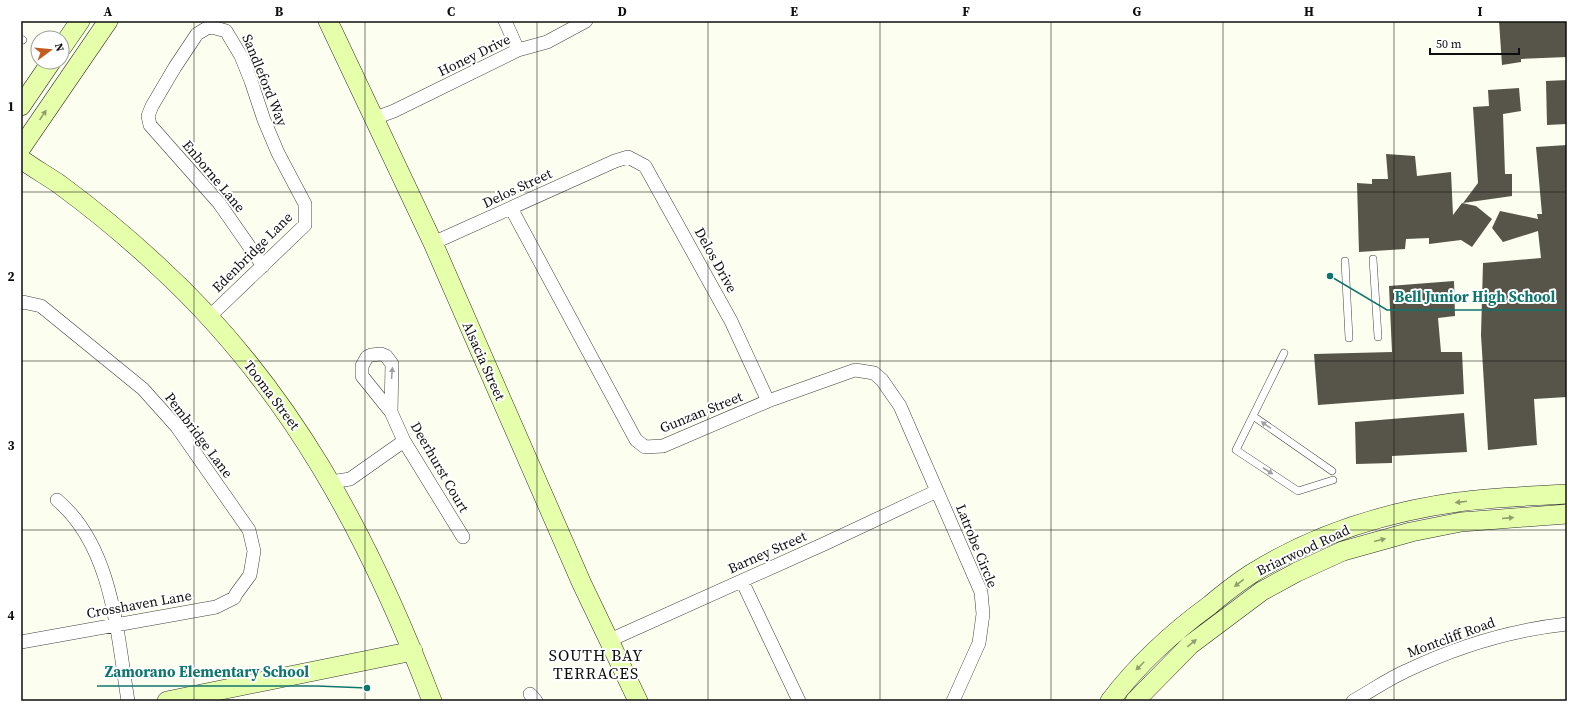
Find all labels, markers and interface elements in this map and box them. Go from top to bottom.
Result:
text: A [104,3,113,20]
text: B [275,3,284,20]
text: C [447,3,455,20]
text: D [617,3,627,20]
text: E [790,3,798,20]
text: F [962,3,970,20]
text: G [1133,3,1142,20]
text: H [1304,3,1314,20]
text: I [1477,3,1483,20]
street label: Honey Drive [435,29,513,81]
north arrow [30,30,70,70]
scale bar [1430,30,1519,56]
street label: Sandleford Way [237,31,293,130]
text: 50 m [1436,36,1462,52]
text: N [51,41,67,53]
text: 1 [7,98,15,115]
one-way arrow [39,110,47,121]
street label: Enborne Lane [178,136,250,216]
street label: Delos Street [479,163,555,213]
street label: Edenbridge Lane [207,207,297,297]
street label: Delos Drive [690,224,742,296]
text: 2 [7,268,15,285]
callout: Bell Junior High School [1387,283,1564,310]
text: Bell Junior High School [1395,286,1556,307]
street label: Alsacia Street [458,318,510,404]
street label: Tooma Street [239,356,305,434]
one-way arrow [389,367,396,379]
street label: Gunzan Street [657,386,746,438]
street label: Pembridge Lane [160,388,238,482]
street label: Deerhurst Court [406,418,474,516]
one-way arrow [1260,421,1271,429]
text: 3 [7,437,15,454]
one-way arrow [1263,468,1274,475]
one-way arrow [1455,499,1467,505]
street label: Latrobe Circle [951,501,1003,591]
one-way arrow [1502,515,1514,521]
street label: Briarwood Road [1253,520,1353,580]
street label: Barney Street [725,526,810,578]
one-way arrow [1374,536,1386,542]
one-way arrow [1234,578,1245,587]
street label: Crosshaven Lane [85,585,193,623]
text: 4 [7,607,15,624]
street label: Montcliff Road [1404,612,1498,662]
one-way arrow [1187,639,1198,648]
district label: SOUTH BAY TERRACES [549,644,643,684]
callout: Zamorano Elementary School [97,659,317,686]
text: Zamorano Elementary School [105,661,309,682]
one-way arrow [1135,661,1145,671]

